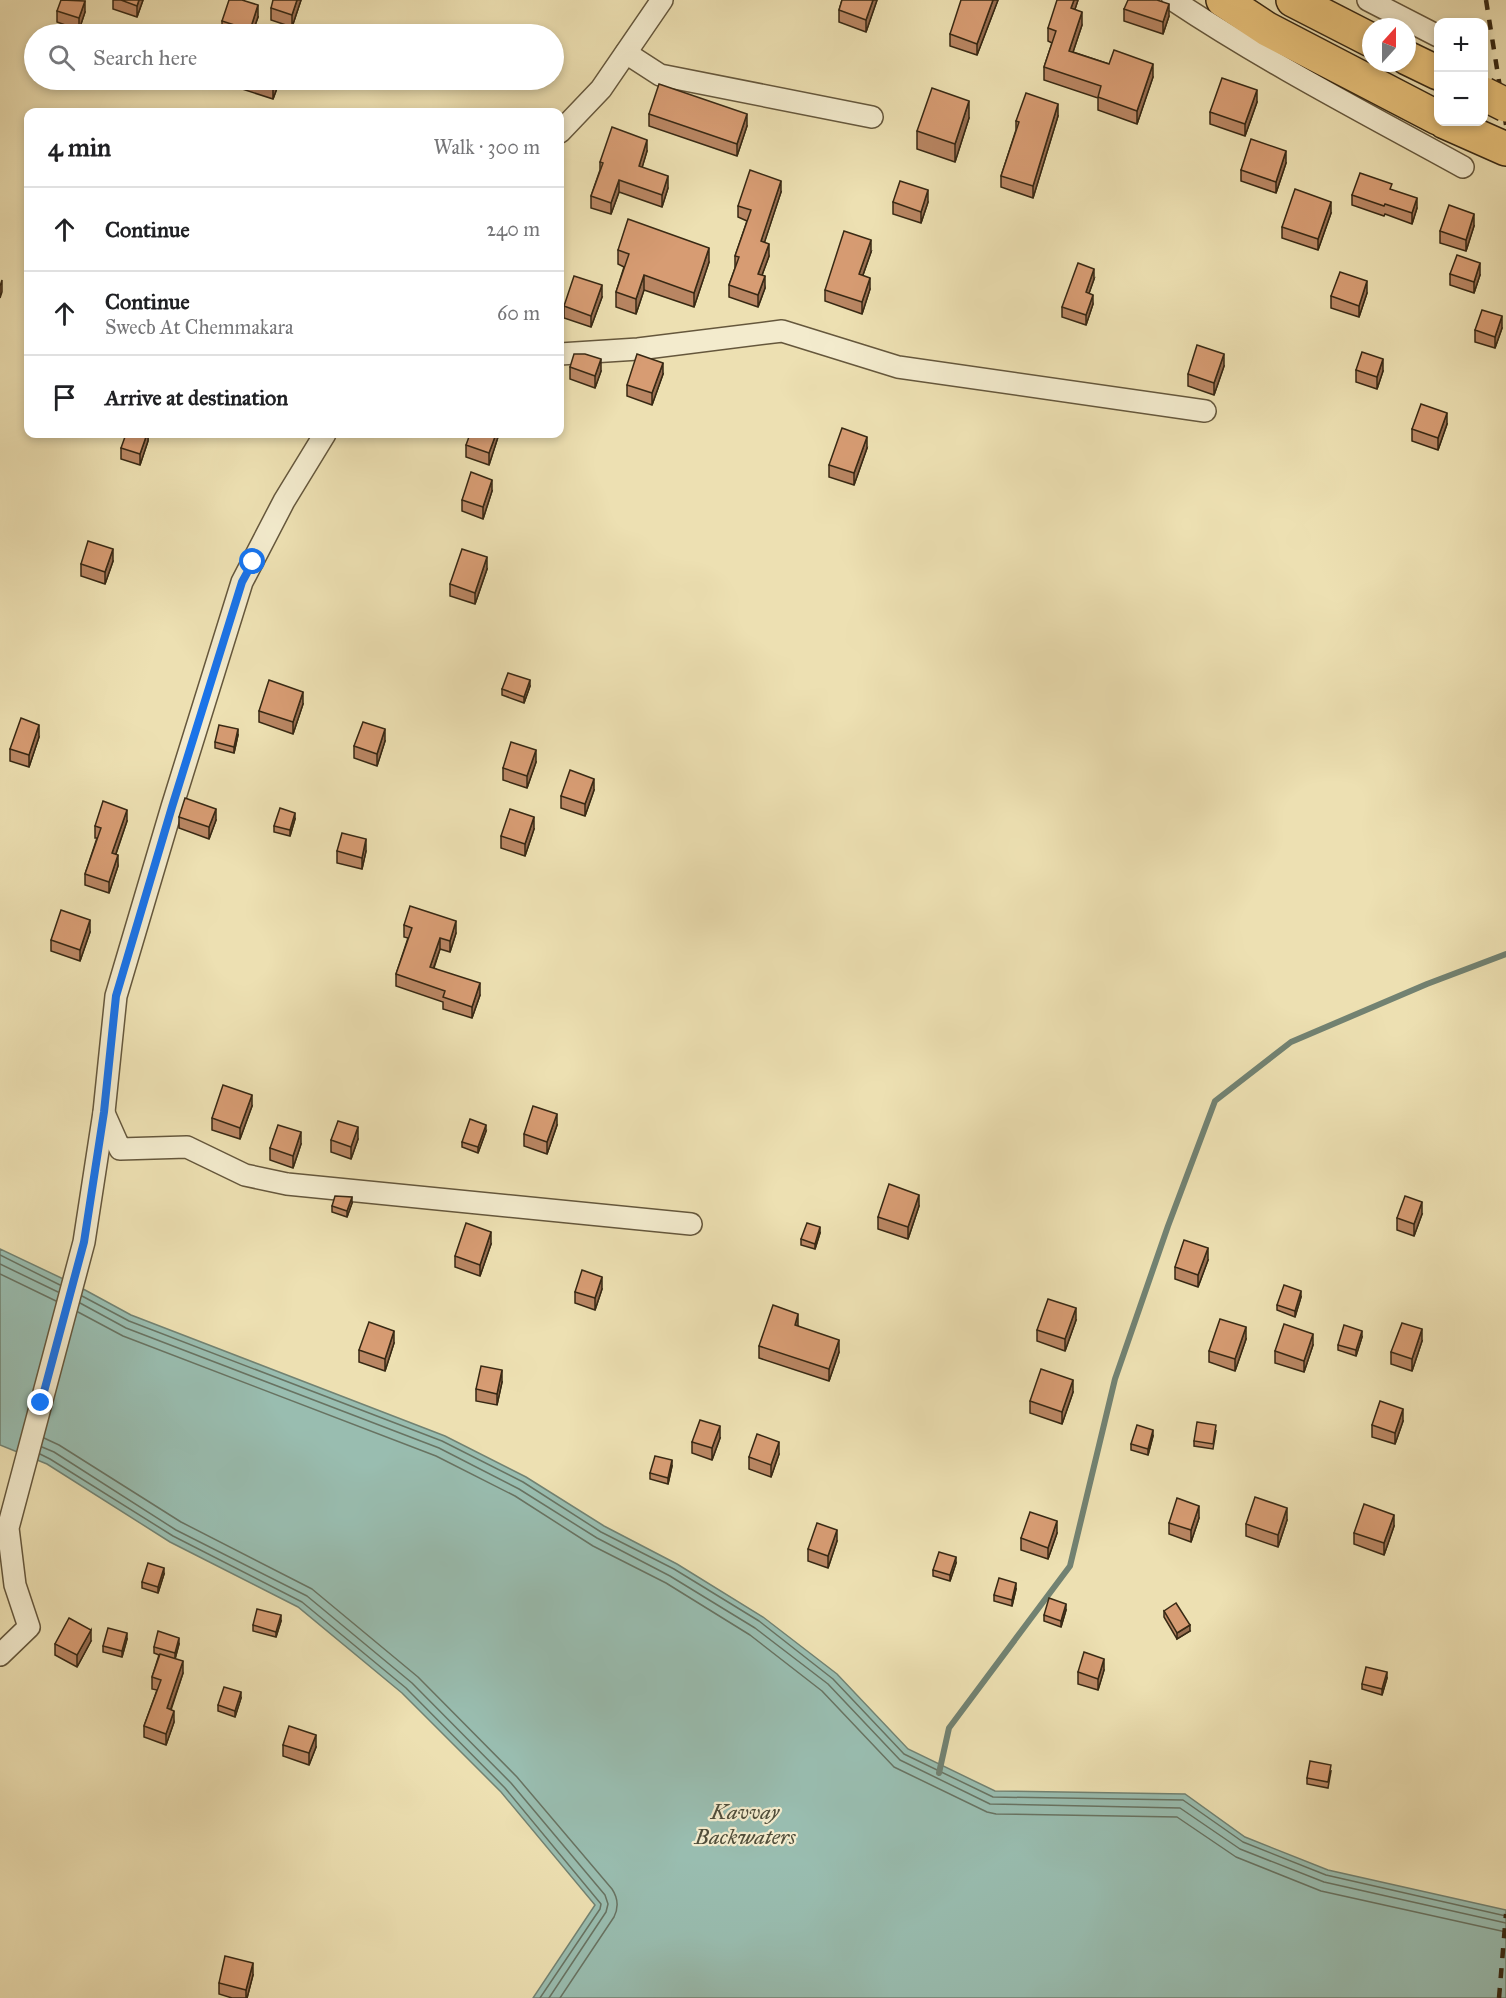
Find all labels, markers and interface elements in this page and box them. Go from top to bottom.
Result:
north arrow [1362,18,1416,72]
map controls [1434,18,1488,126]
button: + [1434,18,1488,72]
search box [24,24,564,90]
icon: search [45,41,78,74]
text: Search here [93,44,197,71]
button: − [1434,72,1488,126]
text: 4 min [48,131,111,163]
text: Walk · 300 m [433,135,540,159]
icon: ahead [48,213,81,246]
text: Continue [105,216,190,243]
text: 240 m [486,217,540,241]
text: Continue [105,288,190,315]
icon: ahead [48,297,81,330]
text: 60 m [497,301,540,325]
text: Swecb At Chemmakara [105,315,294,339]
icon: arrive [48,381,81,414]
text: Arrive at destination [105,384,288,411]
route start [239,548,265,574]
route end [27,1389,53,1415]
water label: Kavvay Backwaters [693,1798,796,1850]

